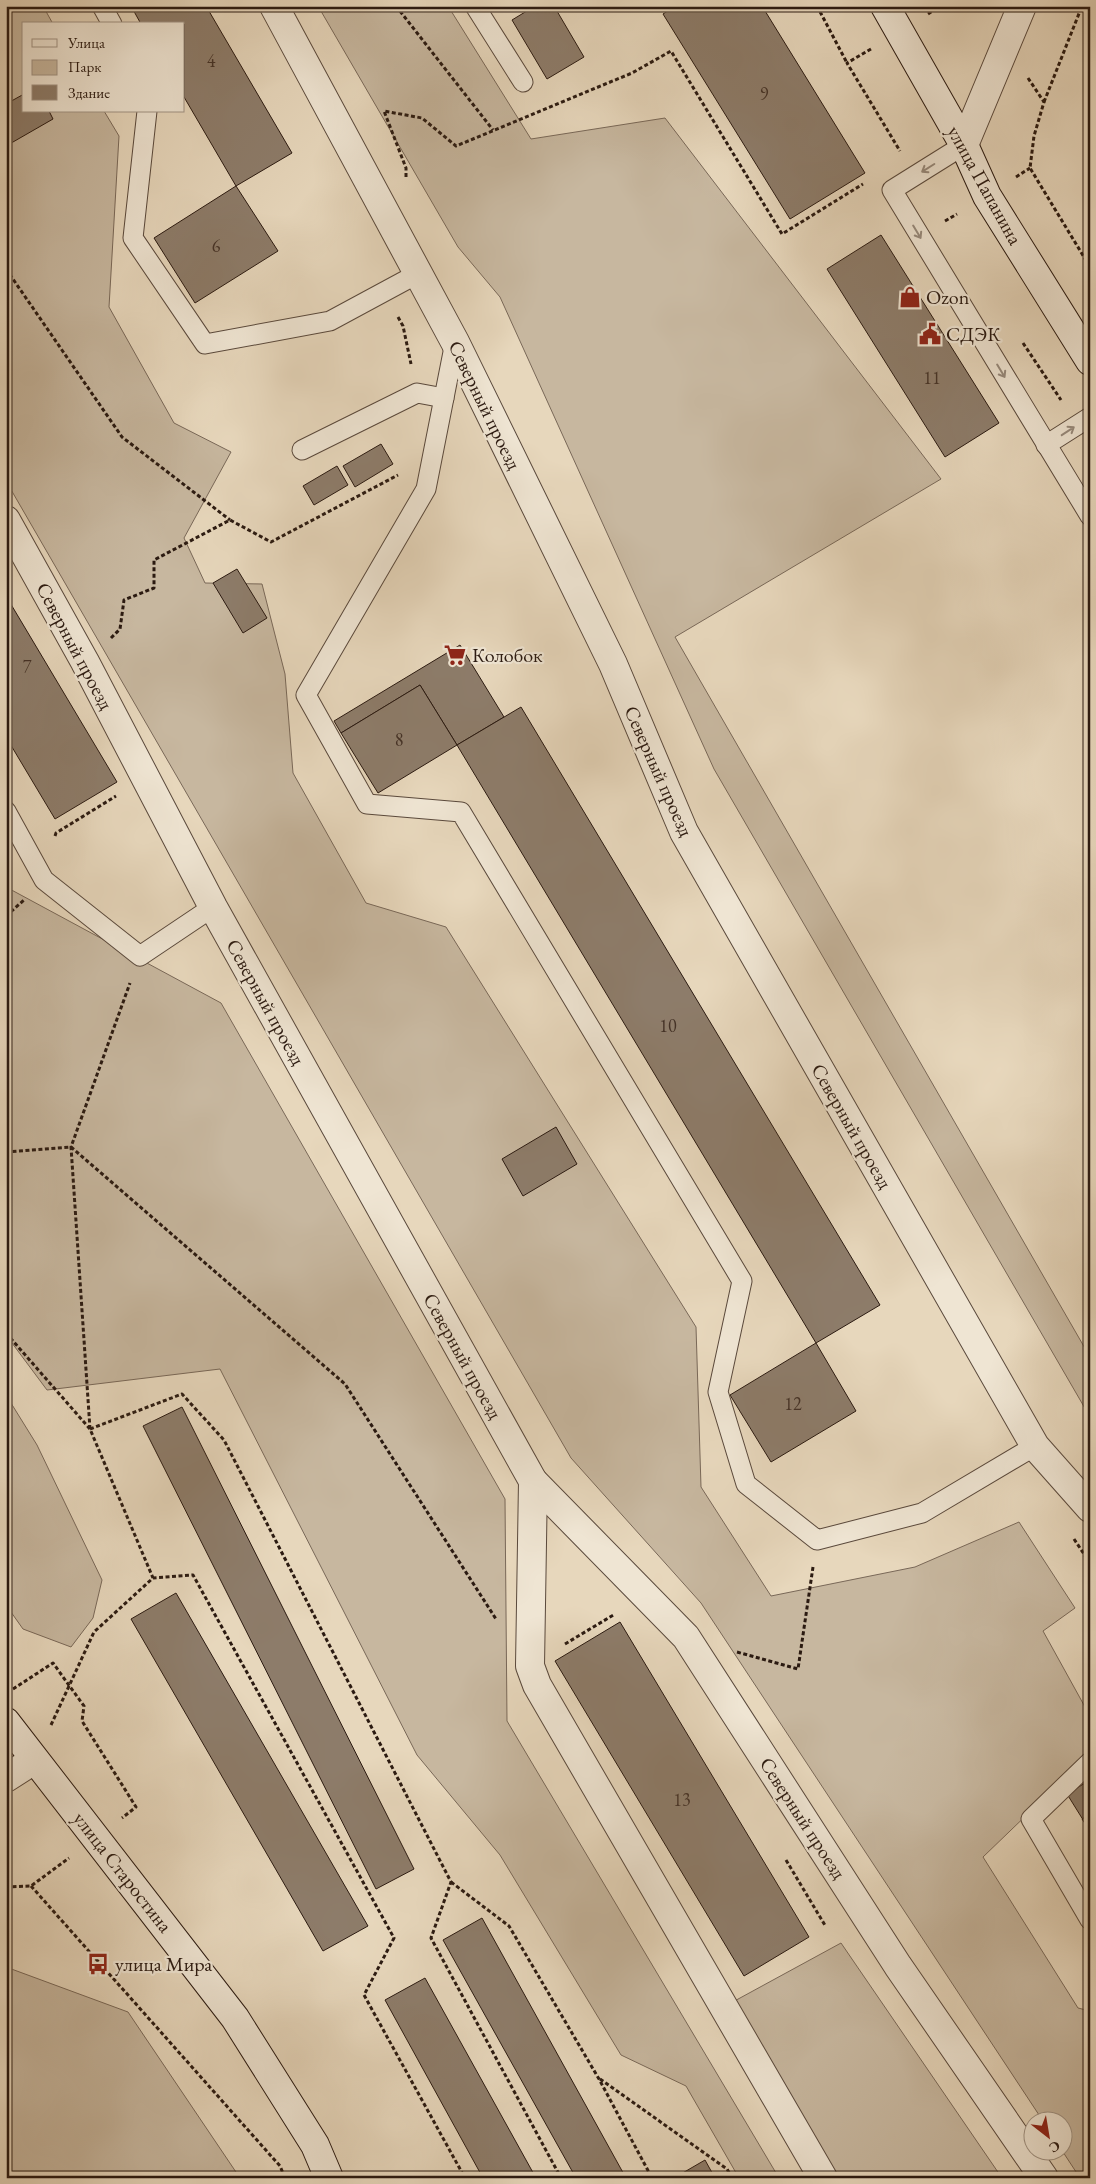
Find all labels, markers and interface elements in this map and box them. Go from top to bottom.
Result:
legend [22,22,185,112]
text: Улица [67,33,105,52]
house number: 4 [207,49,216,72]
text: Парк [68,57,101,76]
house number: 9 [760,82,769,105]
text: Здание [68,83,110,102]
street label: улица Папанина [941,121,1029,249]
one-way arrow [921,163,935,173]
one-way arrow [913,224,923,238]
house number: 6 [212,234,221,257]
shop icon: Ozon [897,284,923,310]
place label: Ozon [926,284,970,310]
public building icon: СДЭК [917,321,943,347]
place label: СДЭК [946,321,1001,347]
street label: Северный проезд [443,336,527,474]
one-way arrow [996,364,1006,378]
house number: 11 [923,366,941,389]
one-way arrow [1060,426,1074,436]
street label: Северный проезд [31,578,119,714]
supermarket icon: Колобок [442,642,468,668]
place label: Колобок [472,642,543,668]
house number: 7 [23,655,32,678]
street label: Северный проезд [619,702,699,840]
house number: 8 [395,728,403,751]
street label: Северный проезд [221,934,311,1070]
house number: 10 [659,1014,677,1037]
street label: Северный проезд [806,1059,898,1193]
street label: Северный проезд [418,1288,508,1424]
house number: 12 [784,1392,802,1415]
street label: Северный проезд [754,1752,852,1884]
house number: 13 [673,1788,691,1811]
street label: улица Старостина [68,1806,178,1938]
bus stop icon: улица Мира [85,1951,111,1977]
place label: улица Мира [115,1951,212,1977]
north arrow [1024,2112,1074,2162]
text: С [1046,2137,1064,2157]

